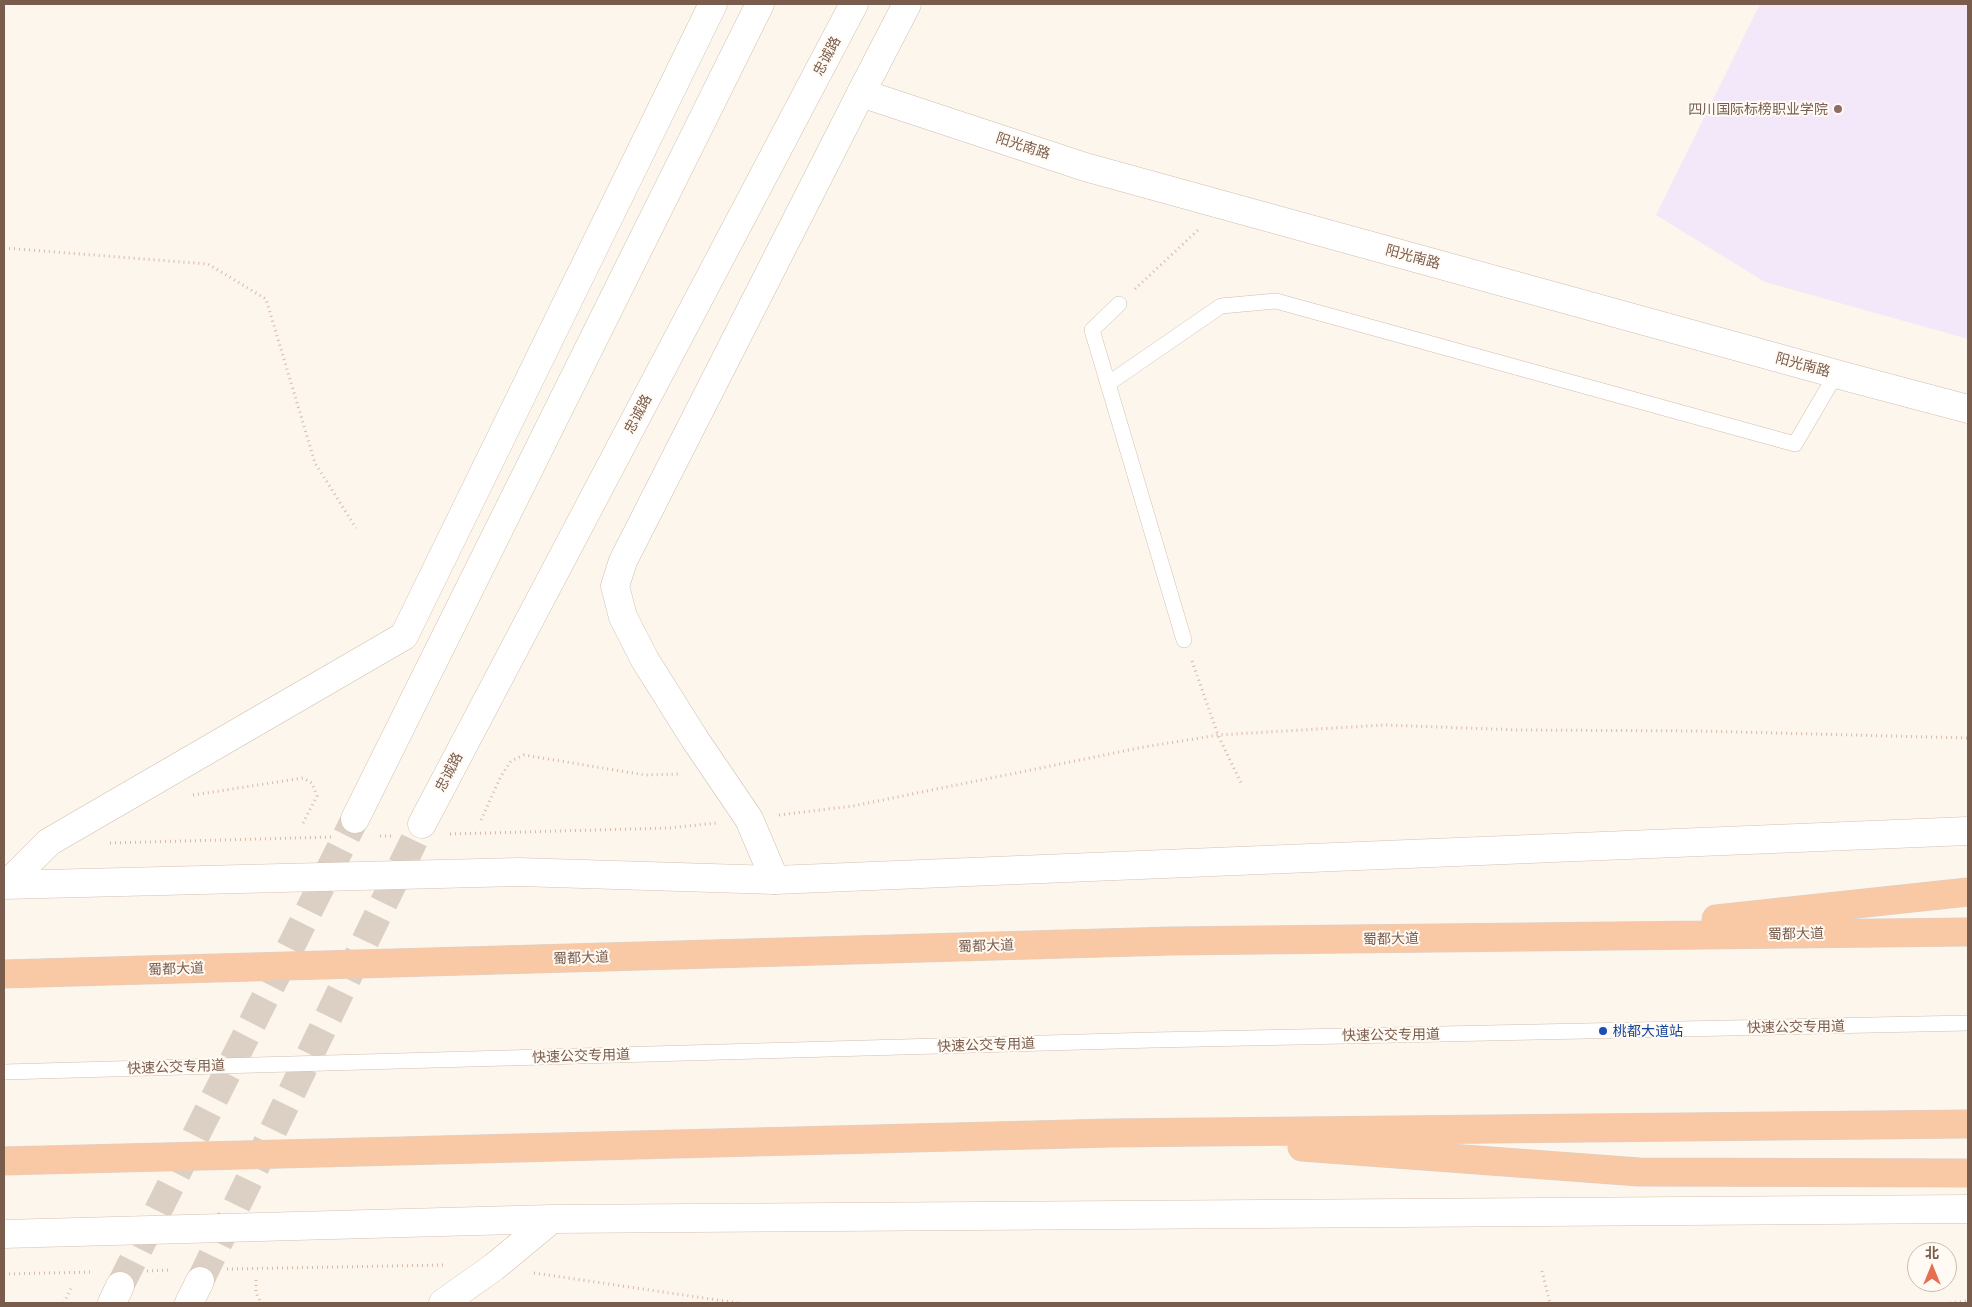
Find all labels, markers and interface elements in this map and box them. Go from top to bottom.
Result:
street label: 忠诚路 [810,34,844,78]
place label: 四川国际标榜职业学院 [1688,101,1828,117]
marker: 四川国际标榜职业学院 [1832,103,1844,115]
street label: 阳光南路 [994,129,1052,163]
street label: 阳光南路 [1384,242,1442,272]
street label: 阳光南路 [1774,350,1832,380]
street label: 忠诚路 [621,392,655,436]
street label: 忠诚路 [432,750,466,794]
street label: 蜀都大道 [1768,925,1824,943]
street label: 蜀都大道 [1363,930,1419,948]
street label: 蜀都大道 [958,937,1014,955]
street label: 蜀都大道 [553,949,609,967]
street label: 蜀都大道 [148,960,204,978]
street label: 快速公交专用道 [1747,1018,1845,1036]
place label: 桃都大道站 [1613,1023,1683,1039]
marker: 桃都大道站 [1597,1025,1609,1037]
street label: 快速公交专用道 [1342,1026,1440,1044]
street label: 快速公交专用道 [937,1035,1035,1055]
street label: 快速公交专用道 [532,1046,630,1066]
street label: 快速公交专用道 [127,1057,225,1077]
north arrow [1907,1242,1957,1292]
text: 北 [1925,1244,1939,1261]

